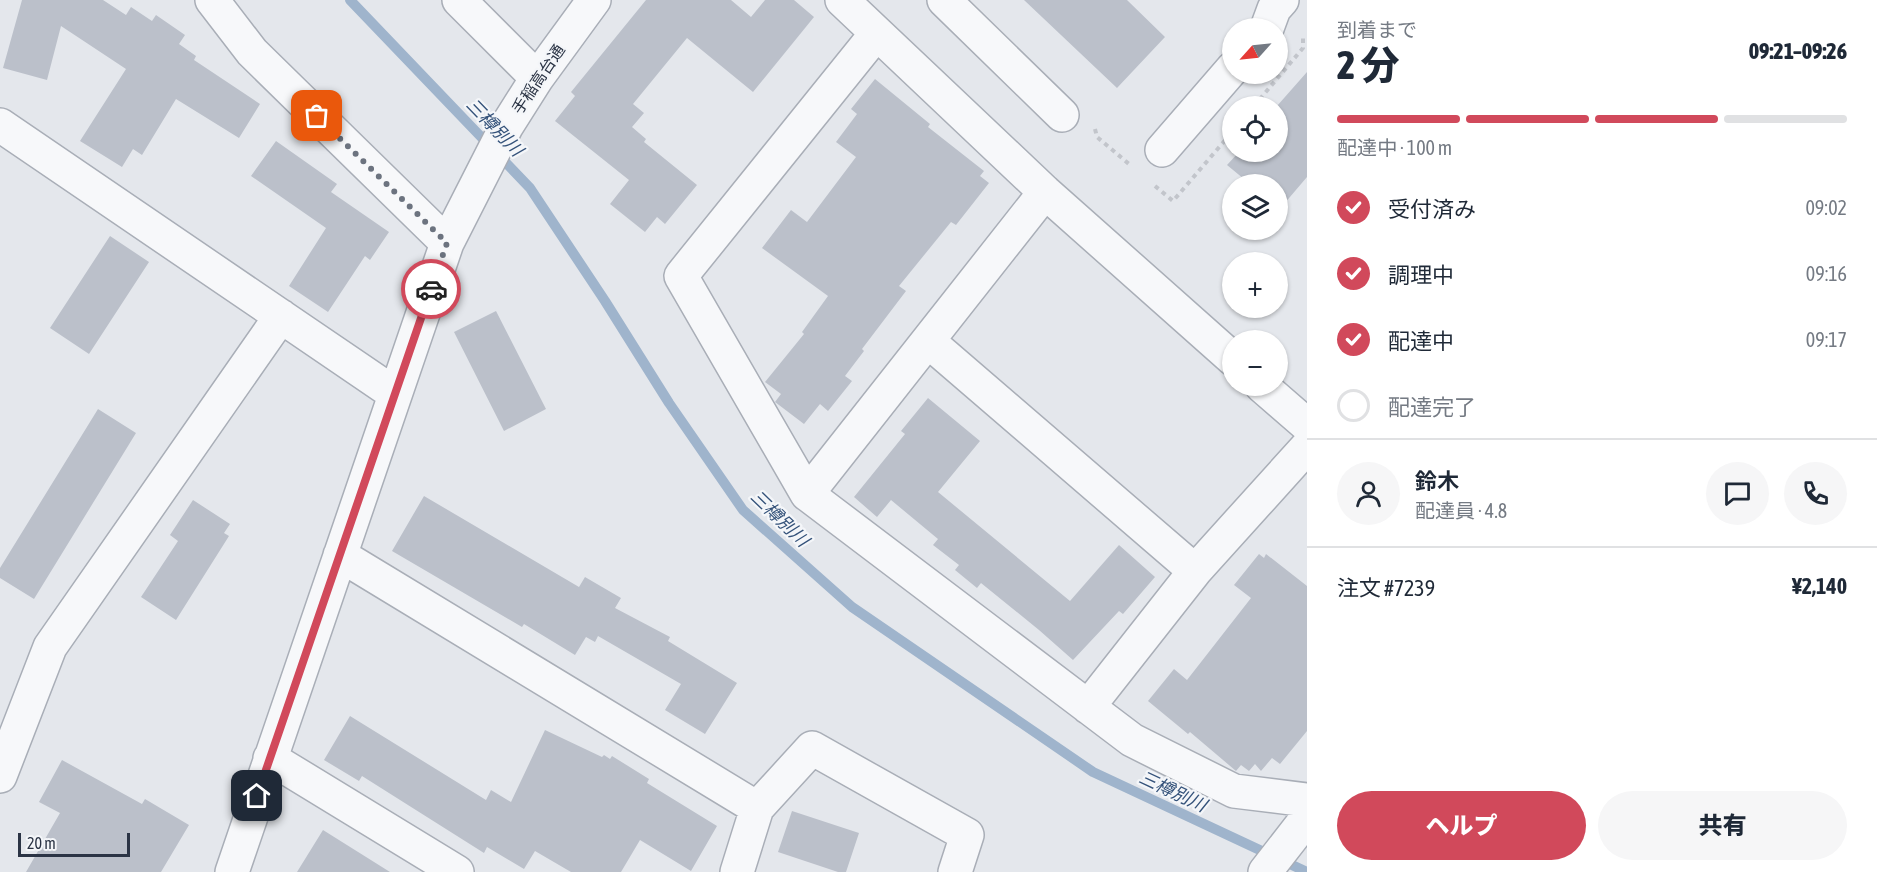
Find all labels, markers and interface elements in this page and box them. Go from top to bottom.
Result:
north arrow [1222,18,1288,84]
map controls [1222,18,1288,396]
text: 到着まで [1337,18,1417,41]
text: 09:21–09:26 [1749,38,1847,64]
street label: 手稲高台通 [508,41,568,117]
text: 2 分 [1337,43,1400,87]
pin [291,90,342,141]
water label: 三樽別川 [462,94,529,162]
button: locate [1222,96,1288,162]
icon: bag [300,99,333,132]
text: 配達中 · 100 m [1337,136,1452,159]
button: layers [1222,174,1288,240]
icon: check [1337,191,1370,224]
text: 受付済み [1388,196,1476,222]
text: 09:02 [1805,196,1847,219]
button: + [1222,252,1288,318]
icon: check [1337,257,1370,290]
courier [401,259,461,319]
text: 調理中 [1388,262,1454,288]
text: 09:16 [1806,262,1847,285]
icon: car [415,273,448,306]
icon: check [1337,323,1370,356]
text: 配達中 [1388,328,1454,354]
text: 09:17 [1806,328,1847,351]
button: − [1222,330,1288,396]
text: 配達完了 [1388,394,1476,420]
button: person [1337,462,1400,525]
button: chat [1706,462,1769,525]
button: phone [1784,462,1847,525]
text: 鈴木 [1415,468,1459,494]
water label: 三樽別川 [747,485,815,552]
text: 配達員 · 4.8 [1415,499,1507,522]
text: ¥2,140 [1792,573,1847,599]
text: 注文 #7239 [1337,575,1435,601]
water label: 三樽別川 [1136,766,1212,817]
pin [231,770,282,821]
icon: home [240,779,273,812]
button: ヘルプ [1337,791,1586,860]
button: 共有 [1598,791,1847,860]
scale bar [18,830,130,858]
text: 20 m [27,834,56,852]

